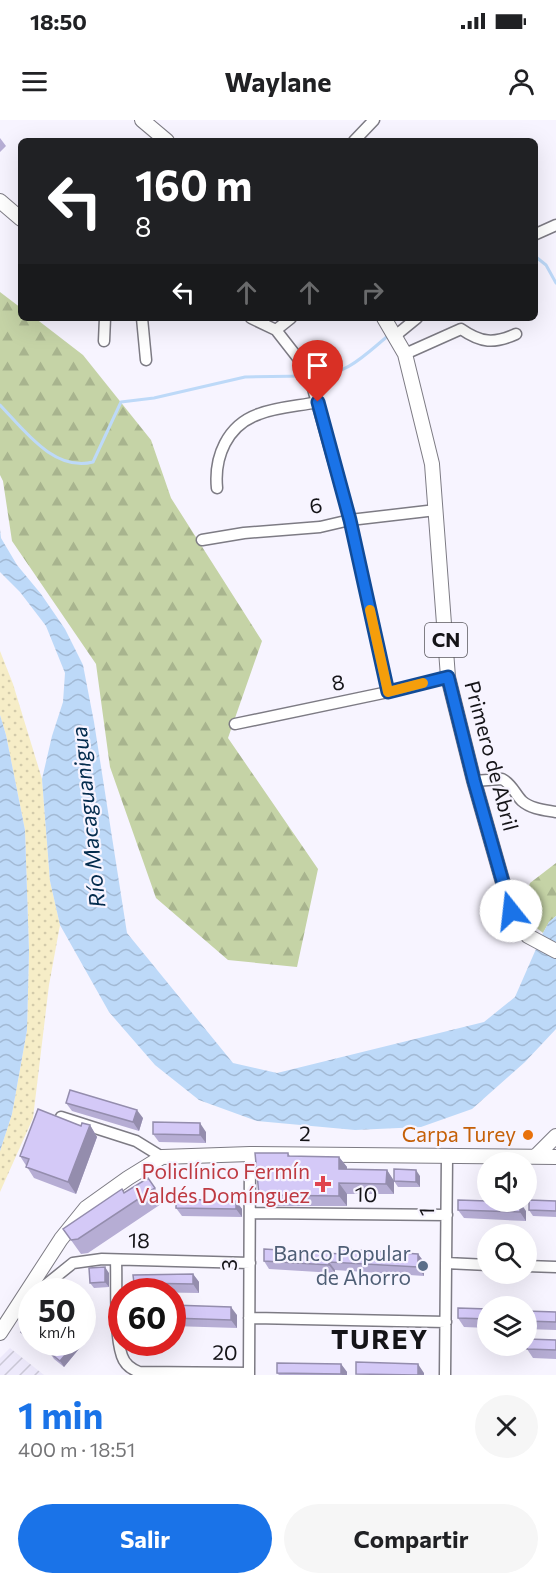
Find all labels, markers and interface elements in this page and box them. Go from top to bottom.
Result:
text: 18:50 [30,8,87,35]
icon: menu [18,65,51,98]
text: Waylane [225,65,331,98]
icon: person [505,65,538,98]
text: 160 m [135,158,253,210]
icon: left [36,162,114,240]
text: 8 [135,210,151,243]
icon: left [167,276,200,309]
icon: ahead [230,276,263,309]
icon: ahead [293,276,326,309]
icon: right [356,276,389,309]
pin [292,340,343,402]
icon: arrive [301,349,334,382]
street label: 6 [308,491,324,518]
road number: CN [425,623,467,657]
street label: 8 [329,668,347,695]
street label: Primero de Abril [460,678,524,833]
water label: Río Macaguanigua [65,725,110,909]
position arrow [479,879,543,943]
street label: 2 [299,1120,311,1145]
place label: Carpa Turey [402,1121,516,1146]
marker: Carpa Turey [521,1128,535,1142]
map controls [477,1152,537,1356]
button: sound [477,1152,537,1212]
place label: Policlínico Fermín Valdés Domínguez [135,1158,310,1207]
marker: Policlínico Fermín Valdés Domínguez [314,1175,332,1193]
street label: 10 [354,1181,378,1206]
street label: 1 [413,1207,438,1217]
button: search [477,1224,537,1284]
street label: 18 [128,1227,150,1252]
place label: Banco Popular de Ahorro [273,1240,411,1289]
street label: 3 [216,1259,241,1271]
marker: Banco Popular de Ahorro [416,1259,430,1273]
speed limit sign: 60 [108,1278,186,1356]
text: 50 [38,1291,76,1328]
button: layers [477,1296,537,1356]
district label: TUREY [331,1322,429,1355]
text: km/h [39,1323,75,1341]
street label: 20 [212,1339,238,1364]
text: 1 min [18,1392,103,1436]
button: close [475,1395,538,1458]
text: 400 m · 18:51 [18,1437,135,1461]
button: Salir [18,1504,272,1573]
button: Compartir [284,1504,538,1573]

